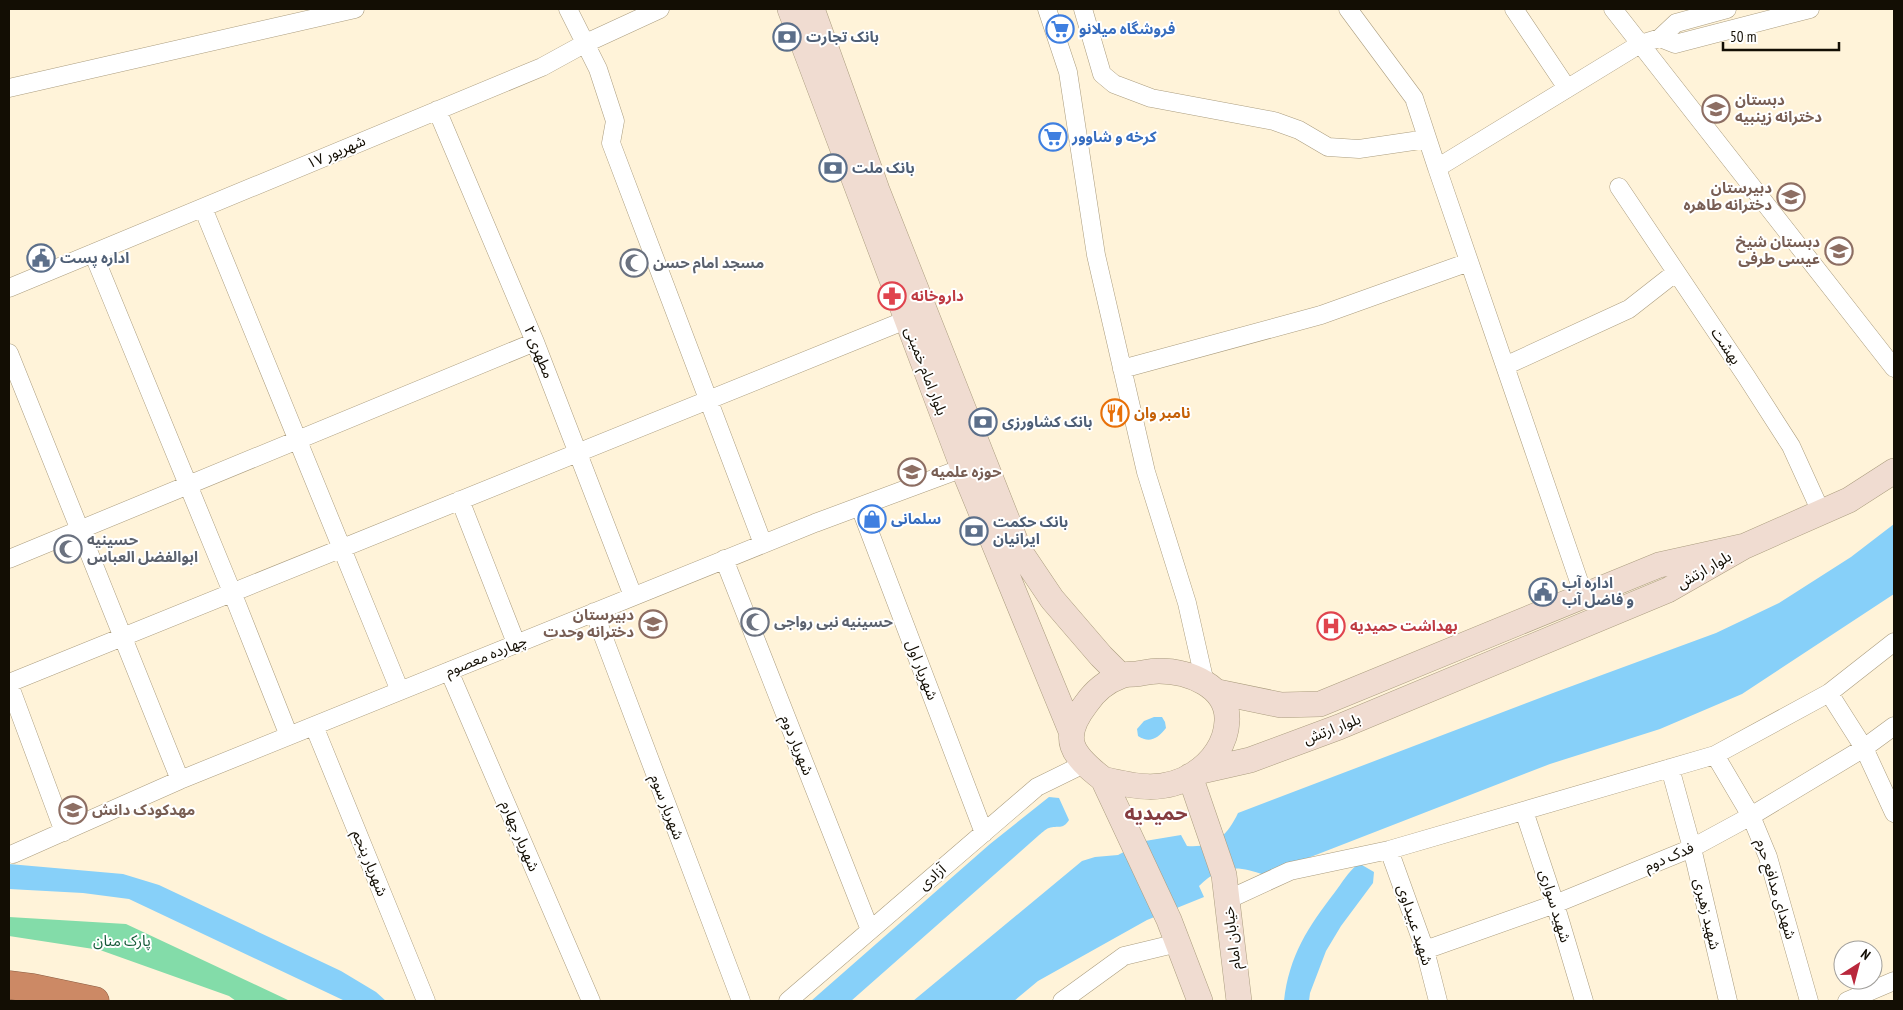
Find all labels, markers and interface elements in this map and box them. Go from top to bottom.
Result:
supermarket icon: فروشگاه میلانو [1045,14,1075,44]
place label: فروشگاه میلانو [1079,19,1175,38]
scale bar [1723,20,1839,52]
bank icon: بانک تجارت [772,22,802,52]
place label: بانک تجارت [806,27,879,46]
text: 50 m [1730,27,1756,46]
place label: دبستان دخترانه زینبیه [1735,90,1822,126]
school or university icon: دبستان دخترانه زینبیه [1701,94,1731,124]
supermarket icon: کرخه و شاوور [1038,122,1068,152]
place label: کرخه و شاوور [1071,127,1157,146]
street label: ۱۷ شهریور [303,131,368,172]
bank icon: بانک ملت [818,153,848,183]
place label: بانک ملت [852,158,915,177]
place label: دبیرستان دخترانه طاهره [1683,178,1772,214]
school or university icon: دبیرستان دخترانه طاهره [1776,182,1806,212]
place label: دبستان شیخ عیسی طرفی [1736,232,1820,268]
school or university icon: دبستان شیخ عیسی طرفی [1824,236,1854,266]
public building icon: اداره پست [26,243,56,273]
place label: اداره پست [60,248,129,268]
mosque icon: مسجد امام حسن [619,248,649,278]
place label: مسجد امام حسن [653,253,764,274]
pharmacy icon: داروخانه [877,281,907,311]
place label: داروخانه [911,286,964,305]
street label: مطهری ۲ [520,323,559,381]
street label: بهشت [1707,323,1746,368]
street label: بلوار امام خمینی [899,324,952,419]
restaurant icon: نامبر وان [1100,398,1130,428]
place label: نامبر وان [1134,403,1191,422]
bank icon: بانک کشاورزی [968,407,998,437]
place label: بانک کشاورزی [1002,412,1093,431]
school or university icon: حوزه علمیه [897,457,927,487]
place label: حوزه علمیه [931,462,1002,481]
shop icon: سلمانی [857,504,887,534]
place label: سلمانی [891,509,941,528]
place label: بانک حکمت ایرانیان [993,512,1068,548]
bank icon: بانک حکمت ایرانیان [959,516,989,546]
place label: حسینیه ابوالفضل العباس [87,530,198,566]
mosque icon: حسینیه ابوالفضل العباس [53,534,83,564]
street label: بلوار ارتش [1673,546,1734,593]
place label: اداره آب و فاضل آب [1562,573,1634,609]
public building icon: اداره آب و فاضل آب [1528,577,1558,607]
place label: دبیرستان دخترانه وحدت [543,605,634,641]
mosque icon: حسینیه نبی رواجی [740,607,770,637]
school or university icon: دبیرستان دخترانه وحدت [638,609,668,639]
hospital icon: بهداشت حمیدیه [1316,611,1346,641]
place label: حسینیه نبی رواجی [774,612,893,631]
place label: بهداشت حمیدیه [1350,616,1458,635]
street label: چهارده معصوم [442,630,530,682]
street label: شهریار اول [902,637,943,703]
street label: بلوار ارتش [1300,709,1363,748]
street label: شهریار دوم [775,712,818,779]
street label: شهریار سوم [644,771,689,843]
school or university icon: مهدکودک دانش [58,795,88,825]
street label: شهریار چهارم [495,797,544,875]
place label: مهدکودک دانش [92,800,195,819]
district label: حمیدیه [1125,800,1188,826]
street label: شهریار پنجم [347,827,392,900]
street label: شهدای مدافع حرم [1749,836,1801,943]
street label: فدک دوم [1641,837,1698,877]
street label: آزادی [914,859,950,894]
street label: شهید سواری [1535,867,1576,945]
street label: شهید زهیری [1690,876,1725,952]
street label: شهید عبیداوی [1393,882,1438,968]
street label: خیابان امام [1218,905,1247,971]
park label: پارک منان [93,931,151,951]
north arrow [1833,940,1883,990]
text: N [1857,945,1874,964]

